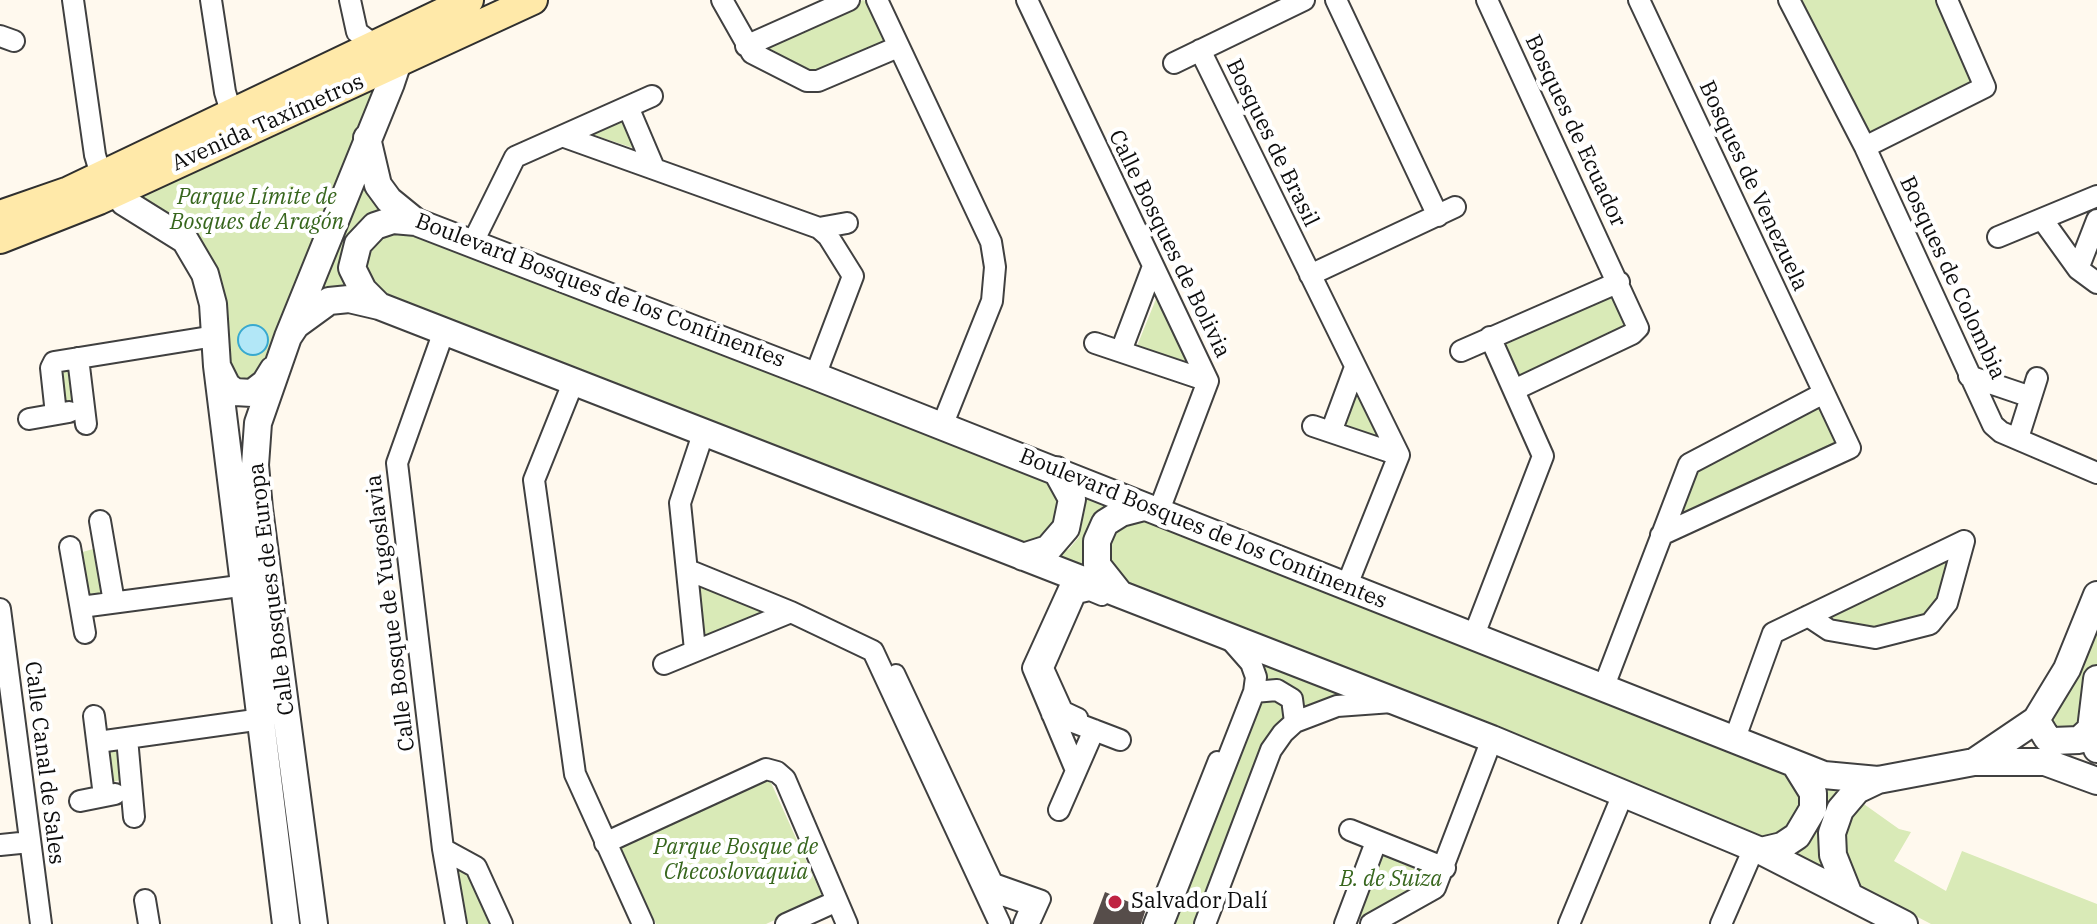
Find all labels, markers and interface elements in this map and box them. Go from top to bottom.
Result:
street label: Bosques de Ecuador [1519,31,1631,231]
street label: Bosques de Brasil [1220,55,1324,231]
street label: Avenida Taxímetros [168,69,368,177]
street label: Bosques de Venezuela [1693,77,1813,295]
street label: Calle Bosques de Bolivia [1102,126,1236,362]
street label: Bosques de Colombia [1893,172,2011,384]
park label: Parque Límite de Bosques de Aragón [170,185,344,236]
street label: Boulevard Bosques de los Continentes [411,208,789,374]
street label: Boulevard Bosques de los Continentes [1016,443,1390,615]
street label: Calle Bosques de Europa [243,461,301,717]
street label: Calle Bosque de Yugoslavia [361,473,421,753]
street label: Calle Canal de Sales [18,660,70,866]
park label: Parque Bosque de Checoslovaquia [654,835,818,886]
park label: B. de Suiza [1340,867,1442,893]
place label: Salvador Dalí [1131,889,1268,915]
marker: Salvador Dalí [1106,893,1124,911]

